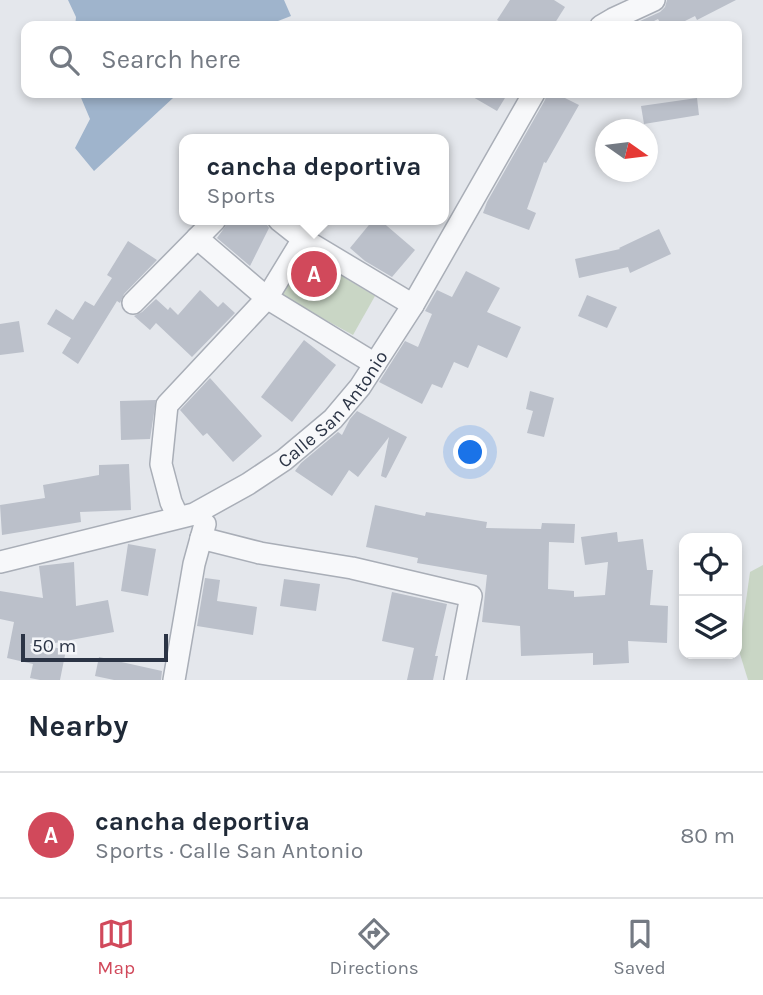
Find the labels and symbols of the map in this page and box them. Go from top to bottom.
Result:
north arrow [595,119,658,182]
pin: A [291,248,337,300]
street label: Calle San Antonio [274,347,393,472]
your location [453,435,487,469]
scale bar [21,631,168,663]

